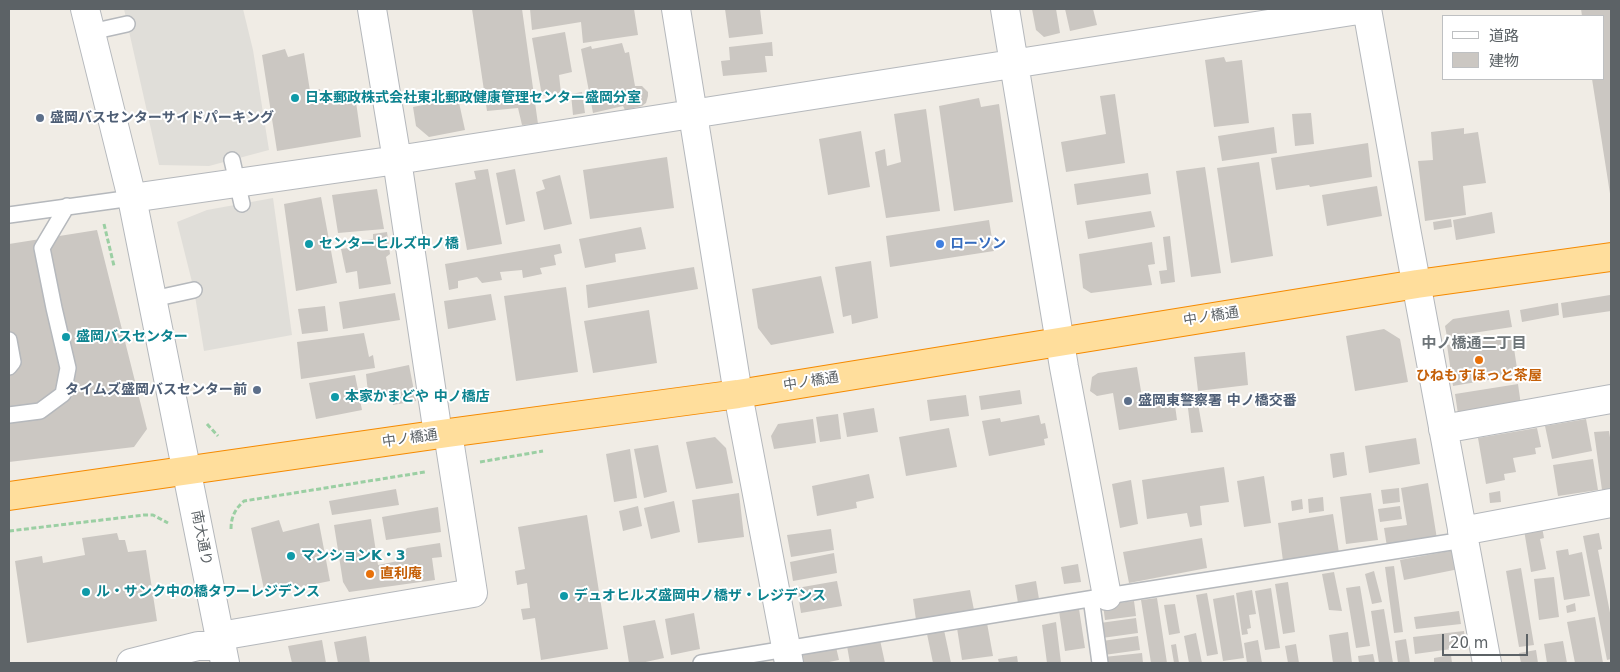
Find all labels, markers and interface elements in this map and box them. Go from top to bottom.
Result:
legend [1442,15,1605,80]
text: 道路 [1489,27,1519,45]
text: 建物 [1489,52,1519,70]
place label: 日本郵政株式会社東北郵政健康管理センター盛岡分室 [305,90,641,106]
marker: 日本郵政株式会社東北郵政健康管理センター盛岡分室 [289,92,301,104]
place label: 盛岡バスセンターサイドパーキング [50,110,274,126]
marker: 盛岡バスセンターサイドパーキング [34,112,46,124]
place label: センターヒルズ中ノ橋 [319,236,459,252]
place label: ローソン [950,236,1006,252]
marker: センターヒルズ中ノ橋 [303,238,315,250]
marker: ローソン [934,238,946,250]
street label: 中ノ橋通 [1182,304,1240,330]
place label: 盛岡バスセンター [76,329,188,345]
marker: 盛岡バスセンター [60,331,72,343]
district label: 中ノ橋通二丁目 [1422,335,1526,353]
marker: ひねもすほっと茶屋 [1473,354,1485,366]
place label: ひねもすほっと茶屋 [1416,368,1542,384]
street label: 中ノ橋通 [782,369,840,395]
place label: タイムズ盛岡バスセンター前 [65,382,247,398]
marker: タイムズ盛岡バスセンター前 [251,384,263,396]
place label: 本家かまどや 中ノ橋店 [345,389,490,405]
marker: 本家かまどや 中ノ橋店 [329,391,341,403]
place label: 盛岡東警察署 中ノ橋交番 [1138,393,1297,409]
marker: 盛岡東警察署 中ノ橋交番 [1122,395,1134,407]
street label: 中ノ橋通 [381,427,439,451]
street label: 南大通り [187,509,215,567]
place label: マンションK・3 [301,548,406,564]
marker: マンションK・3 [285,550,297,562]
place label: 直利庵 [380,566,422,582]
marker: 直利庵 [364,568,376,580]
place label: ル・サンク中の橋タワーレジデンス [96,584,320,600]
marker: ル・サンク中の橋タワーレジデンス [80,586,92,598]
place label: デュオヒルズ盛岡中ノ橋ザ・レジデンス [574,588,826,604]
marker: デュオヒルズ盛岡中ノ橋ザ・レジデンス [558,590,570,602]
scale bar [1445,624,1531,656]
text: 20 m [1450,634,1488,652]

